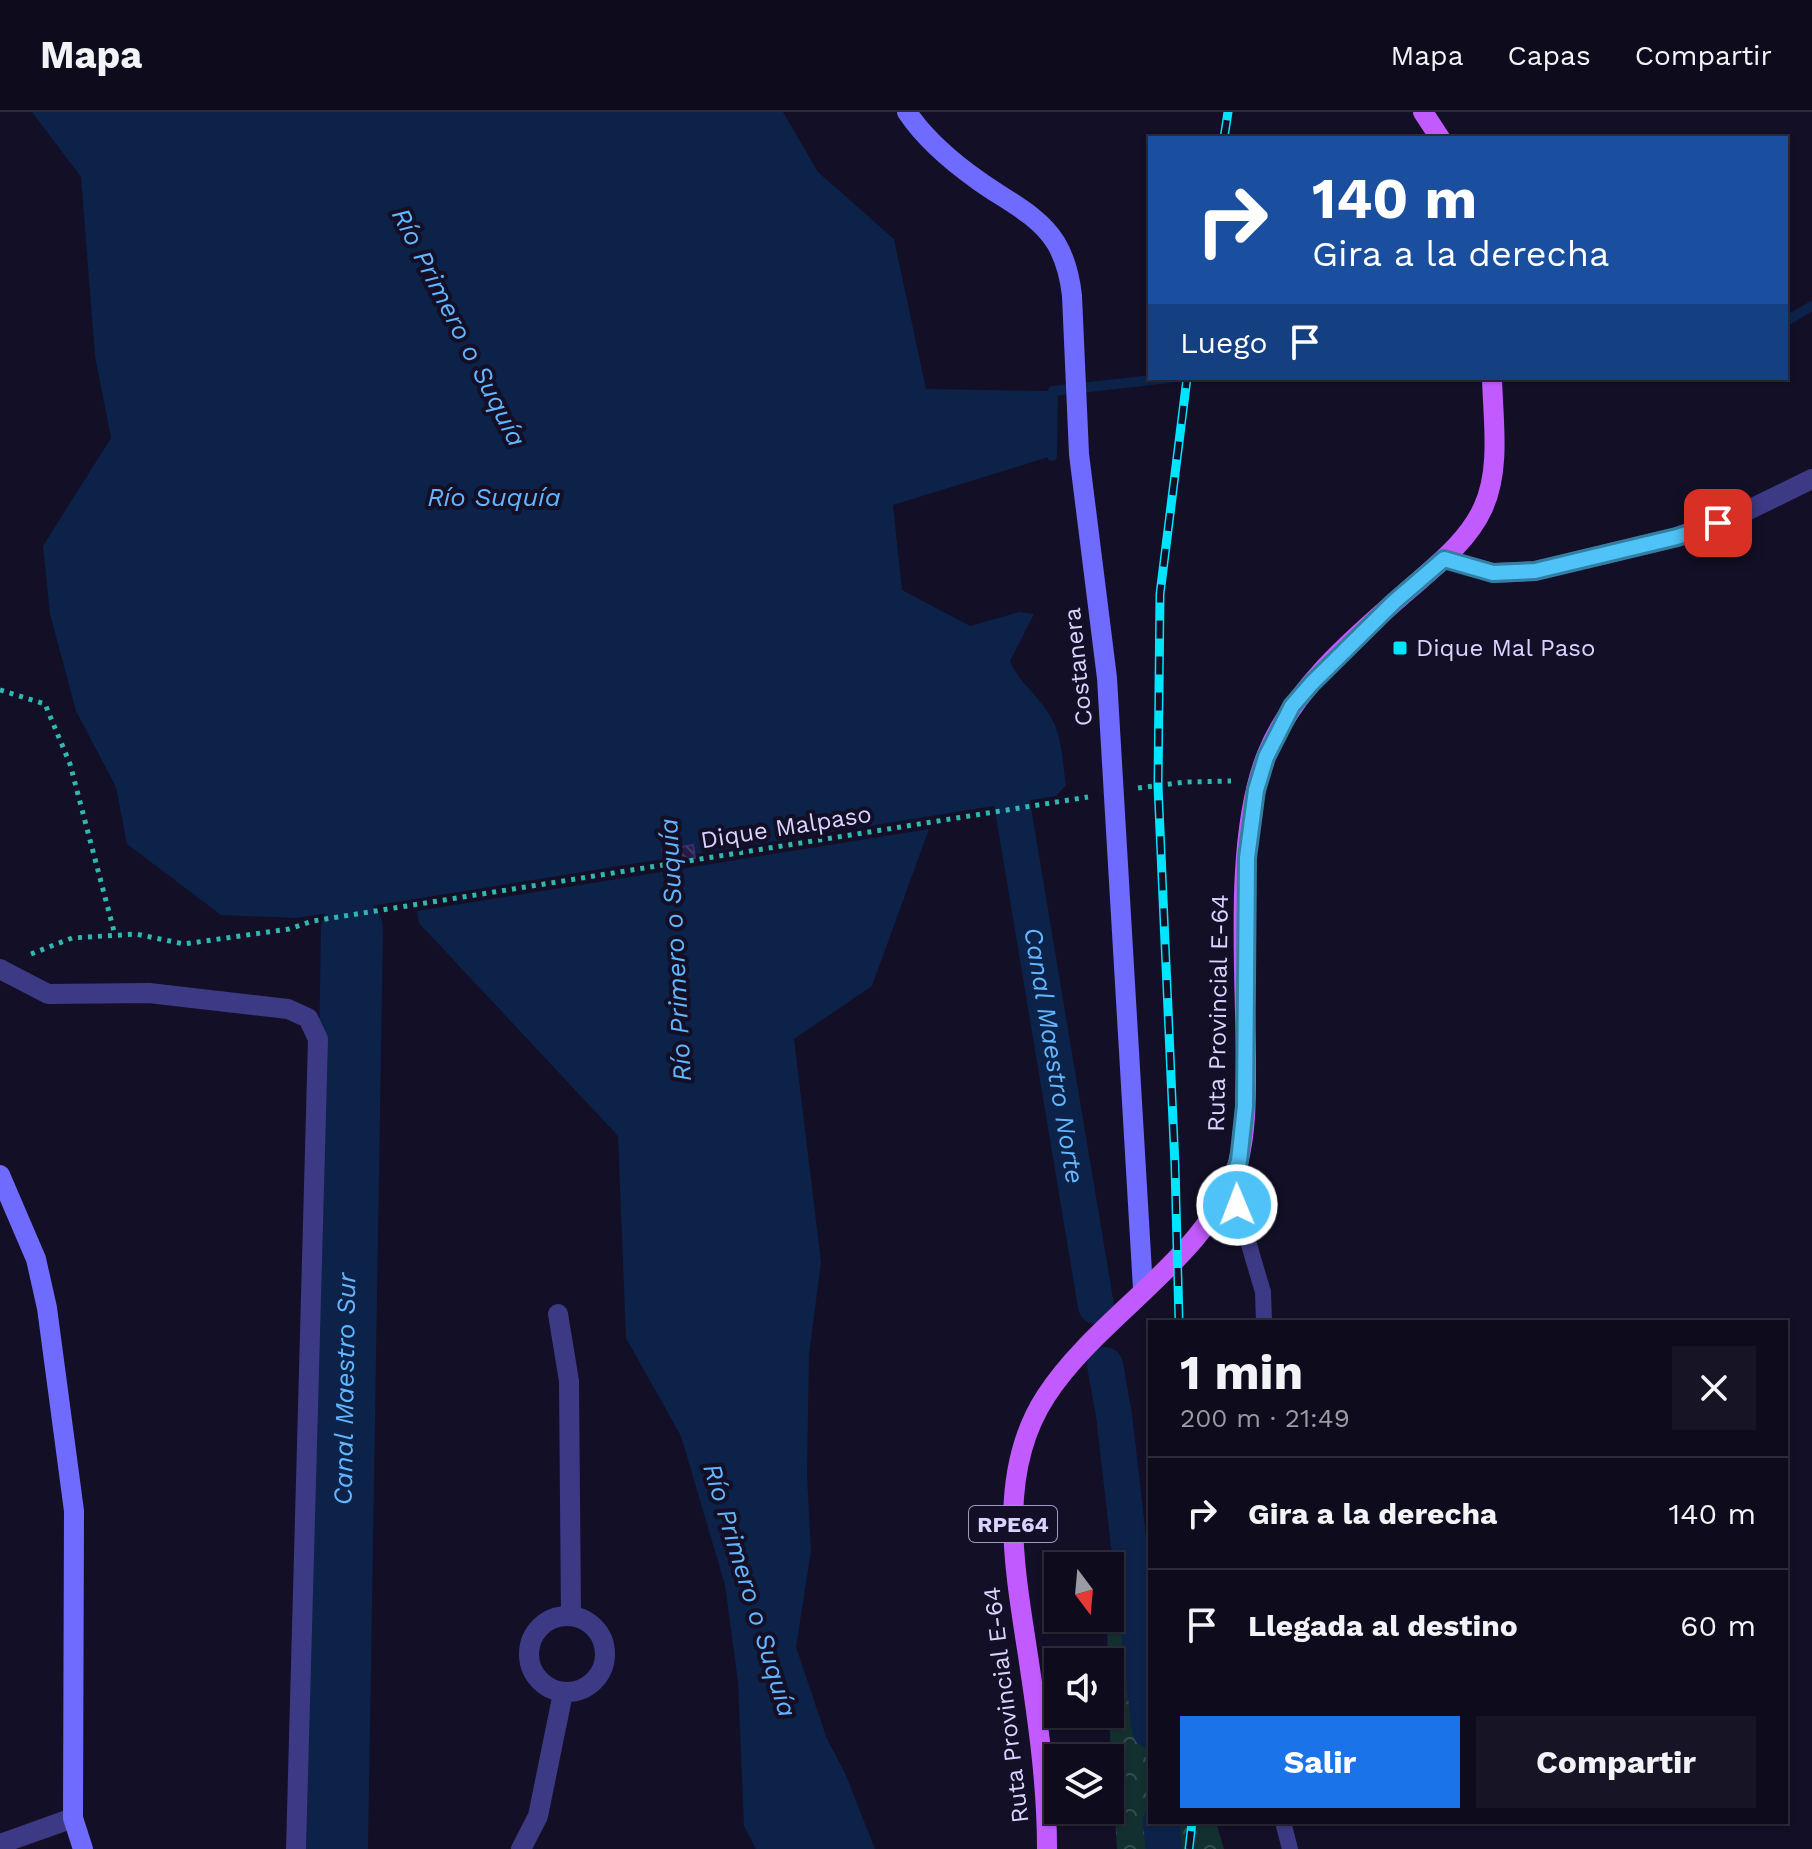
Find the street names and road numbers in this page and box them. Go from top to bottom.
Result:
street label: Costanera [1058,606,1098,728]
street label: Dique Malpaso [699,800,873,854]
street label: Ruta Provincial E-64 [1202,894,1234,1132]
road number: RPE64 [969,1506,1057,1542]
street label: Ruta Provincial E-64 [978,1585,1034,1825]

